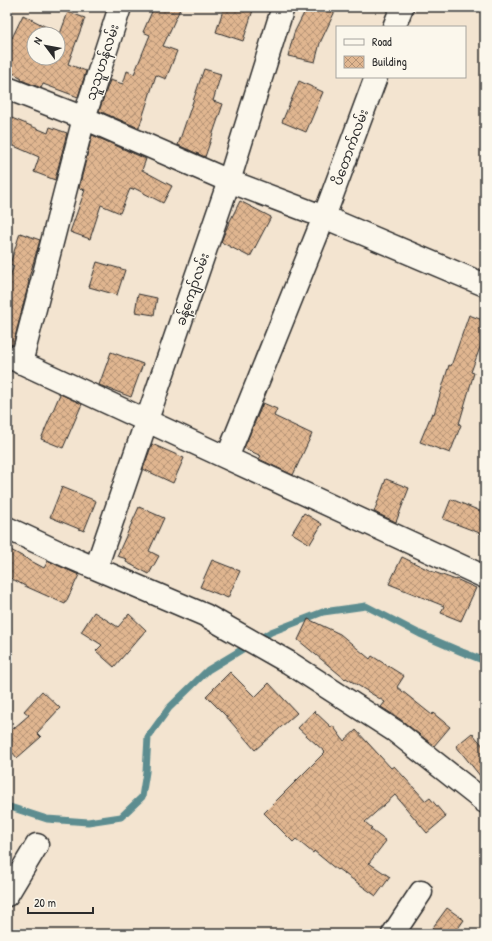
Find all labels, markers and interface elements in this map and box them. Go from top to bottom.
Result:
street label: သူသူဟန်လမ်း [81,22,125,103]
north arrow [26,26,66,66]
legend [336,26,466,78]
text: Road [372,33,392,50]
text: N [30,34,45,47]
text: Building [372,53,407,70]
street label: ပိတောက်လမ်း [328,106,372,188]
street label: ခန့်ကျော်လမ်း [171,250,215,329]
scale bar [28,889,93,915]
text: 20 m [34,894,56,911]

